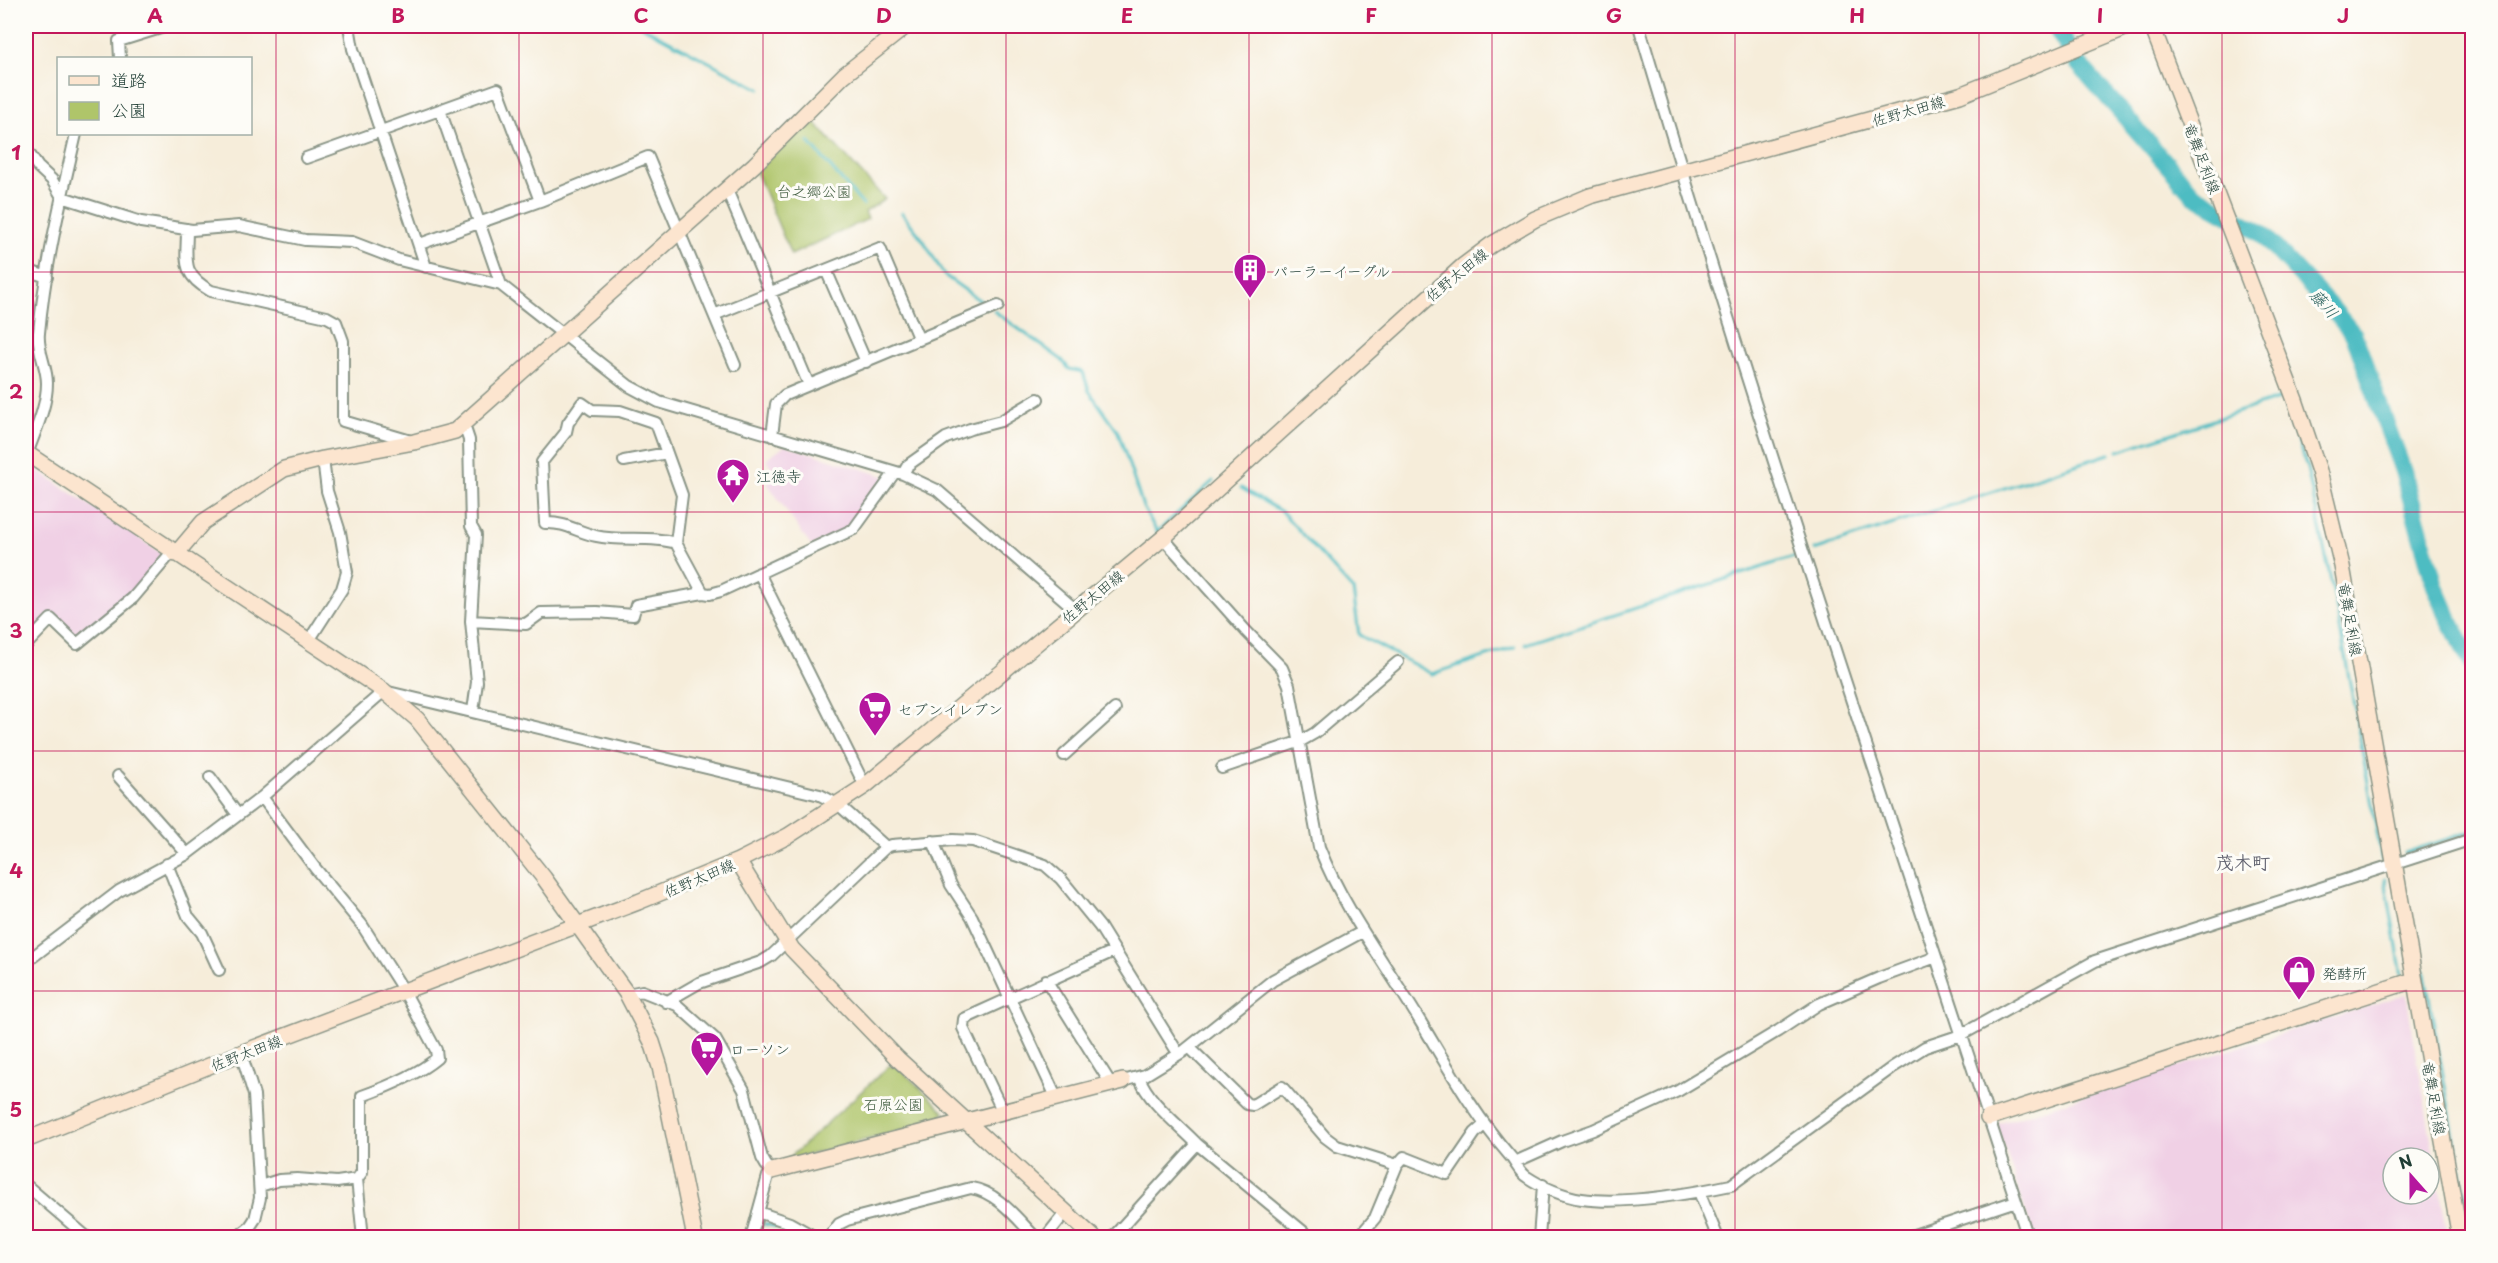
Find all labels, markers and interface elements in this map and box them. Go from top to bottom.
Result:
text: A [147,0,163,30]
text: B [391,0,405,30]
text: C [633,0,649,30]
text: D [876,0,892,30]
text: E [1121,0,1133,30]
text: F [1365,0,1377,30]
text: G [1606,0,1622,30]
text: H [1849,0,1865,30]
text: I [2097,0,2103,30]
text: J [2337,0,2349,30]
legend [57,57,252,135]
text: 道路 [111,66,147,93]
street label: 佐野太田線 [1869,89,1947,131]
text: 公園 [111,96,147,123]
street label: 竜舞足利線 [2179,119,2227,197]
text: 1 [11,137,21,167]
park label: 台之郷公園 [776,179,852,202]
street label: 佐野太田線 [1420,241,1492,307]
building icon: パーラーイーグル [1232,252,1268,299]
place label: パーラーイーグル [1273,259,1390,282]
water label: 藤川 [2305,283,2345,323]
text: 2 [9,376,23,406]
temple icon: 江徳寺 [715,457,751,504]
place label: 江徳寺 [756,464,801,487]
street label: 佐野太田線 [1056,563,1128,629]
street label: 竜舞足利線 [2333,580,2369,658]
text: 3 [9,615,23,645]
supermarket icon: セブンイレブン [857,690,893,737]
place label: セブンイレブン [898,697,1003,720]
district label: 茂木町 [2216,848,2270,875]
street label: 佐野太田線 [660,852,738,902]
text: 4 [9,855,23,885]
shop icon: 発酵所 [2281,954,2317,1001]
place label: 発酵所 [2322,961,2367,984]
street label: 佐野太田線 [207,1028,285,1076]
supermarket icon: ローソン [689,1030,725,1077]
place label: ローソン [730,1037,790,1060]
street label: 竜舞足利線 [2417,1059,2453,1137]
park label: 石原公園 [863,1092,923,1115]
text: 5 [10,1094,22,1124]
north arrow [2381,1146,2441,1206]
text: N [2395,1148,2415,1175]

